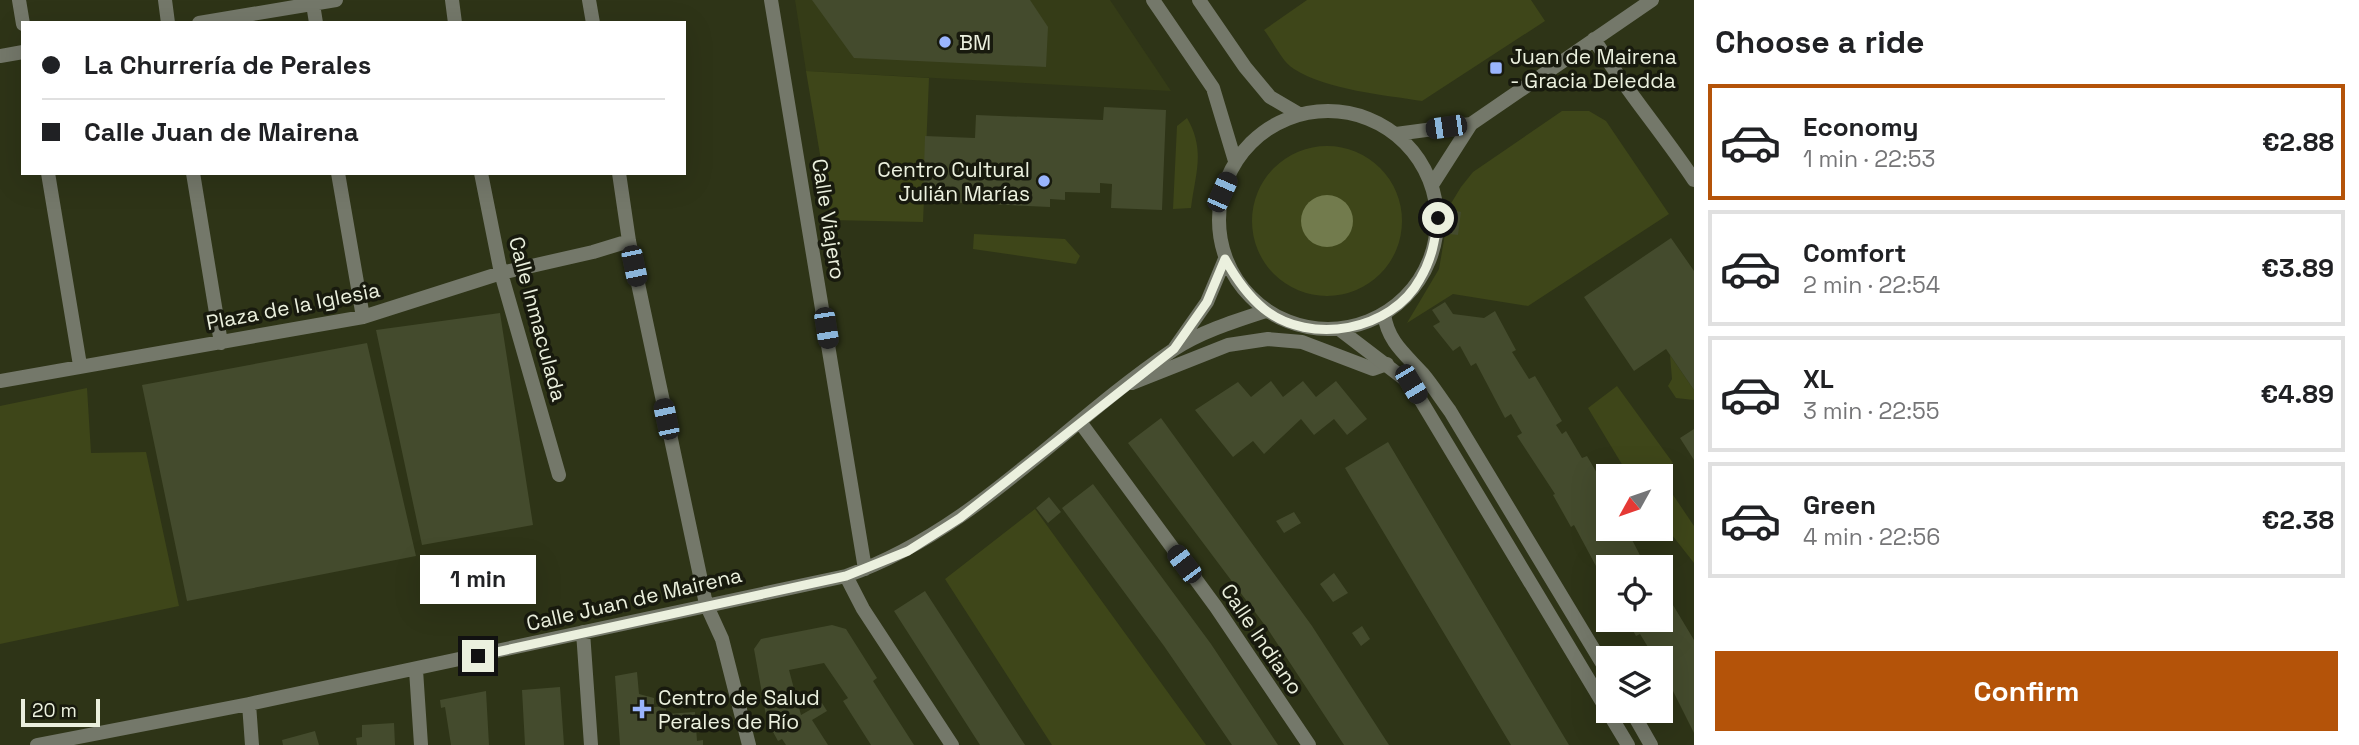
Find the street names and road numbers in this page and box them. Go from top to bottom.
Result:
street label: Calle Viajero [806,157,852,281]
street label: Calle Inmaculada [503,234,573,404]
street label: Plaza de la Iglesia [204,276,382,336]
street label: Calle Juan de Mairena [524,561,744,637]
street label: Calle Indiano [1215,578,1309,700]

